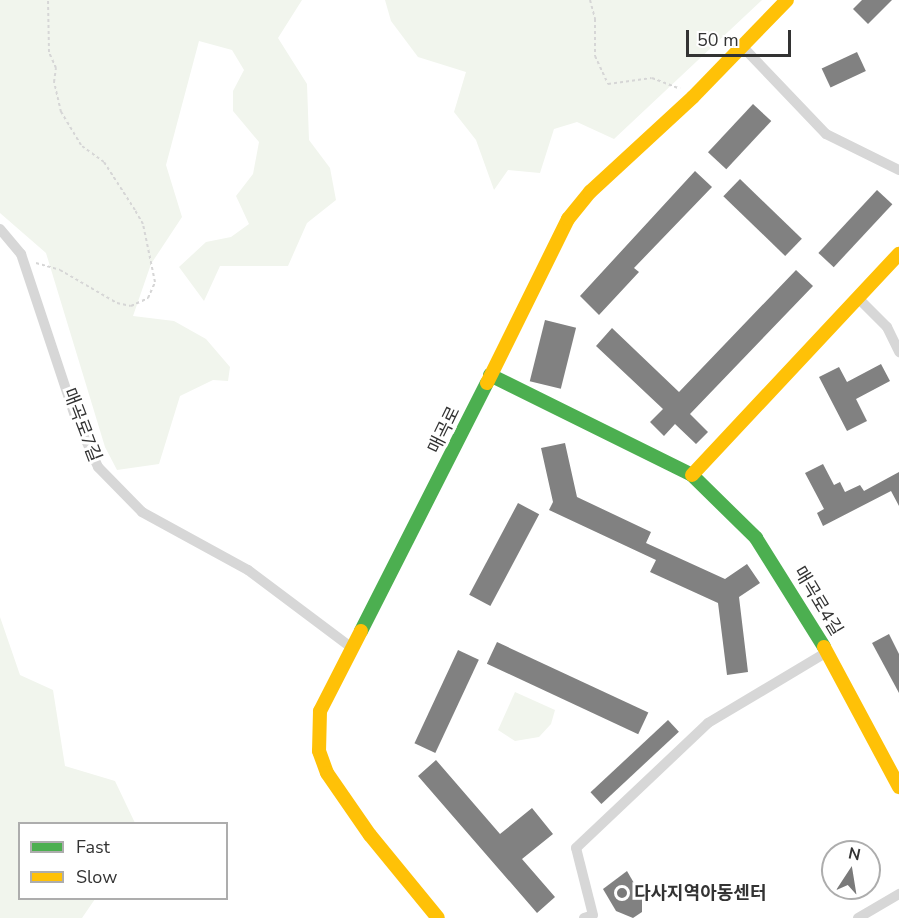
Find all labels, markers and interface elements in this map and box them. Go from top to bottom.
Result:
scale bar [689,18,794,56]
text: 50 m [697,28,739,52]
street label: 매곡로7길 [58,385,106,465]
street label: 매곡로 [423,403,465,457]
street label: 매곡로4길 [789,562,847,640]
legend [18,822,228,900]
text: Fast [76,835,110,859]
north arrow [821,840,881,900]
text: N [846,842,862,866]
text: Slow [76,865,117,889]
place label: 다사지역아동센터 [634,882,766,904]
marker: 다사지역아동센터 [615,886,629,900]

